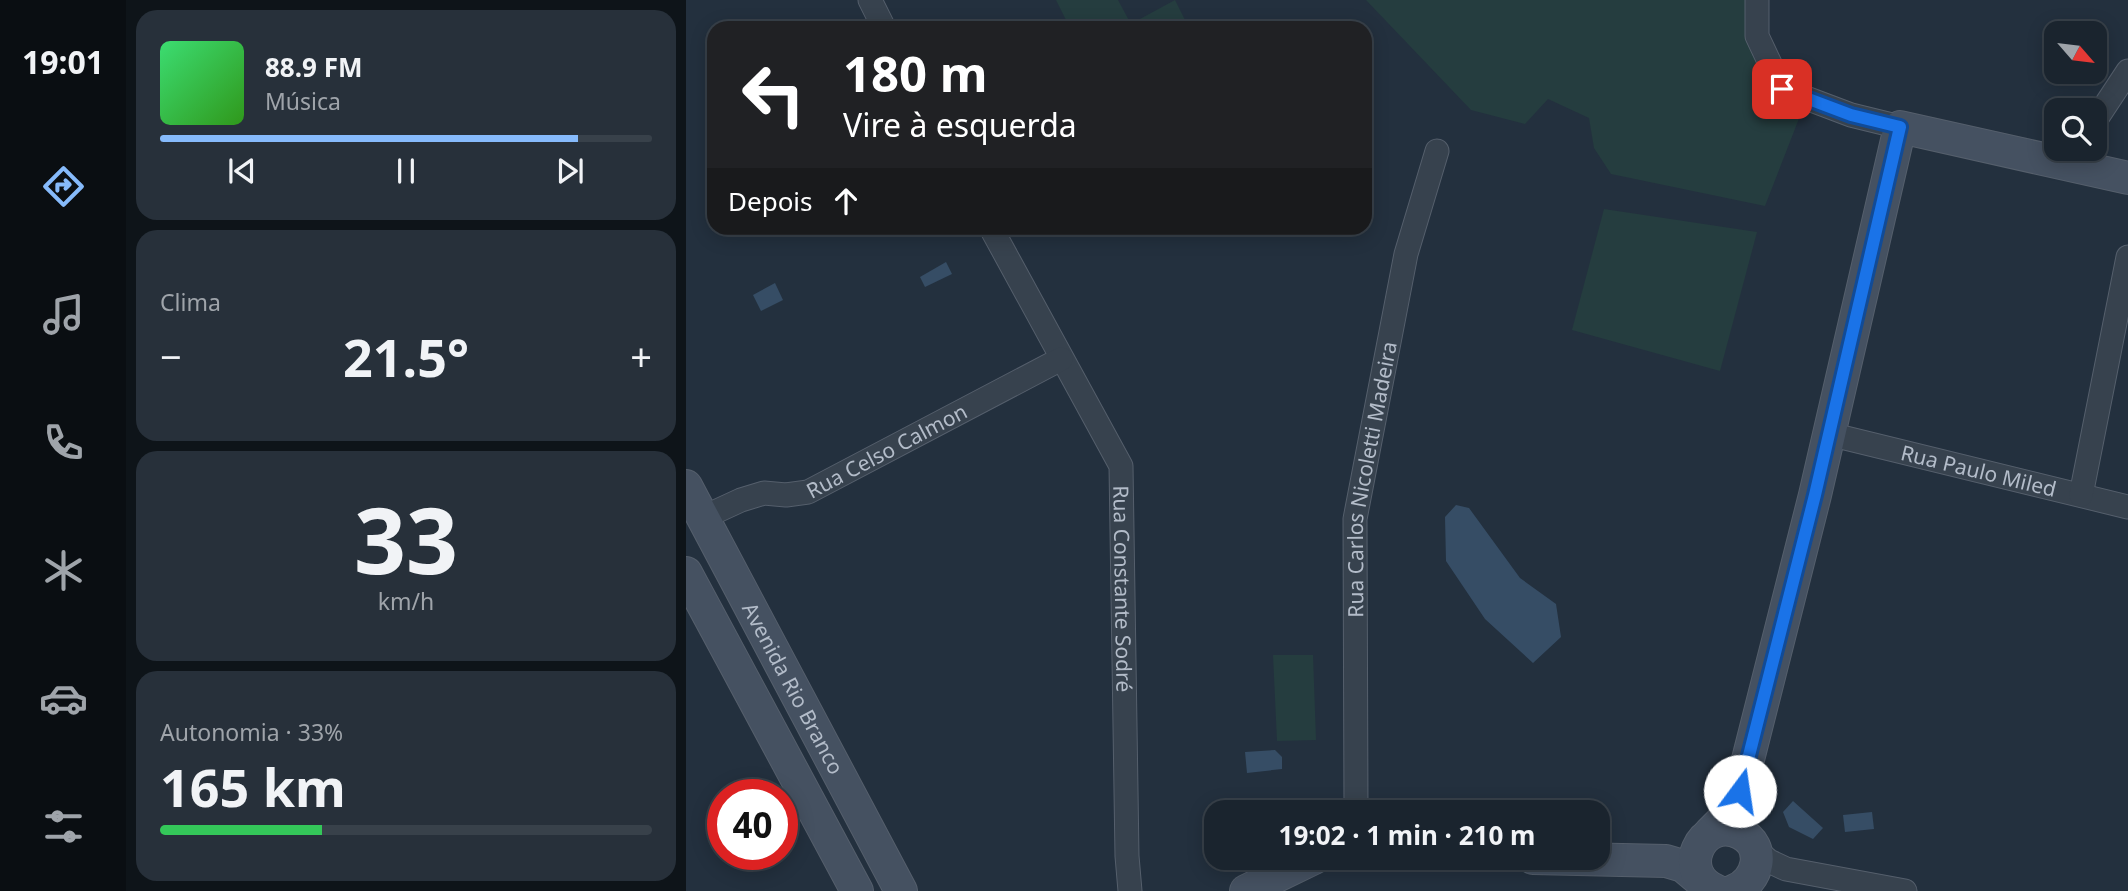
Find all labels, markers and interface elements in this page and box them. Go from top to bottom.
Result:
north arrow [2044,21,2107,84]
map controls [2044,21,2107,161]
text: 19:01 [22,40,104,83]
text: 180 m [843,40,988,106]
text: 88.9 FM [265,49,362,85]
icon: left [728,49,819,140]
pin [1752,59,1812,119]
icon: arrive [1763,70,1801,108]
text: Música [265,85,341,117]
button: search [2044,98,2107,161]
text: Vire à esquerda [843,103,1077,146]
icon: previous [223,152,261,190]
icon: pause [387,152,425,190]
icon: next [551,152,589,190]
icon: directions [39,162,88,211]
icon: ahead [827,182,865,220]
text: Depois [728,183,813,219]
text: Clima [160,286,221,318]
icon: music [39,290,88,339]
text: 21.5° [343,321,469,392]
text: − [160,330,182,382]
text: + [630,330,652,382]
street label: Rua Carlos Nicoletti Madeira [1341,339,1403,618]
street label: Rua Celso Calmon [801,397,972,505]
icon: phone [39,418,88,467]
street label: Rua Paulo Miled [1898,438,2059,503]
text: 33 [354,477,458,601]
street label: Rua Constante Sodré [1107,485,1138,692]
icon: climate [39,546,88,595]
text: km/h [378,585,434,617]
street label: Avenida Rio Branco [736,597,850,779]
icon: car [39,674,88,723]
text: Autonomia · 33% [160,716,343,748]
text: 165 km [160,751,346,822]
position arrow [1703,754,1777,828]
speed limit sign: 40 [707,779,798,870]
icon: filters [39,802,88,851]
text: 19:02 · 1 min · 210 m [1279,817,1535,853]

